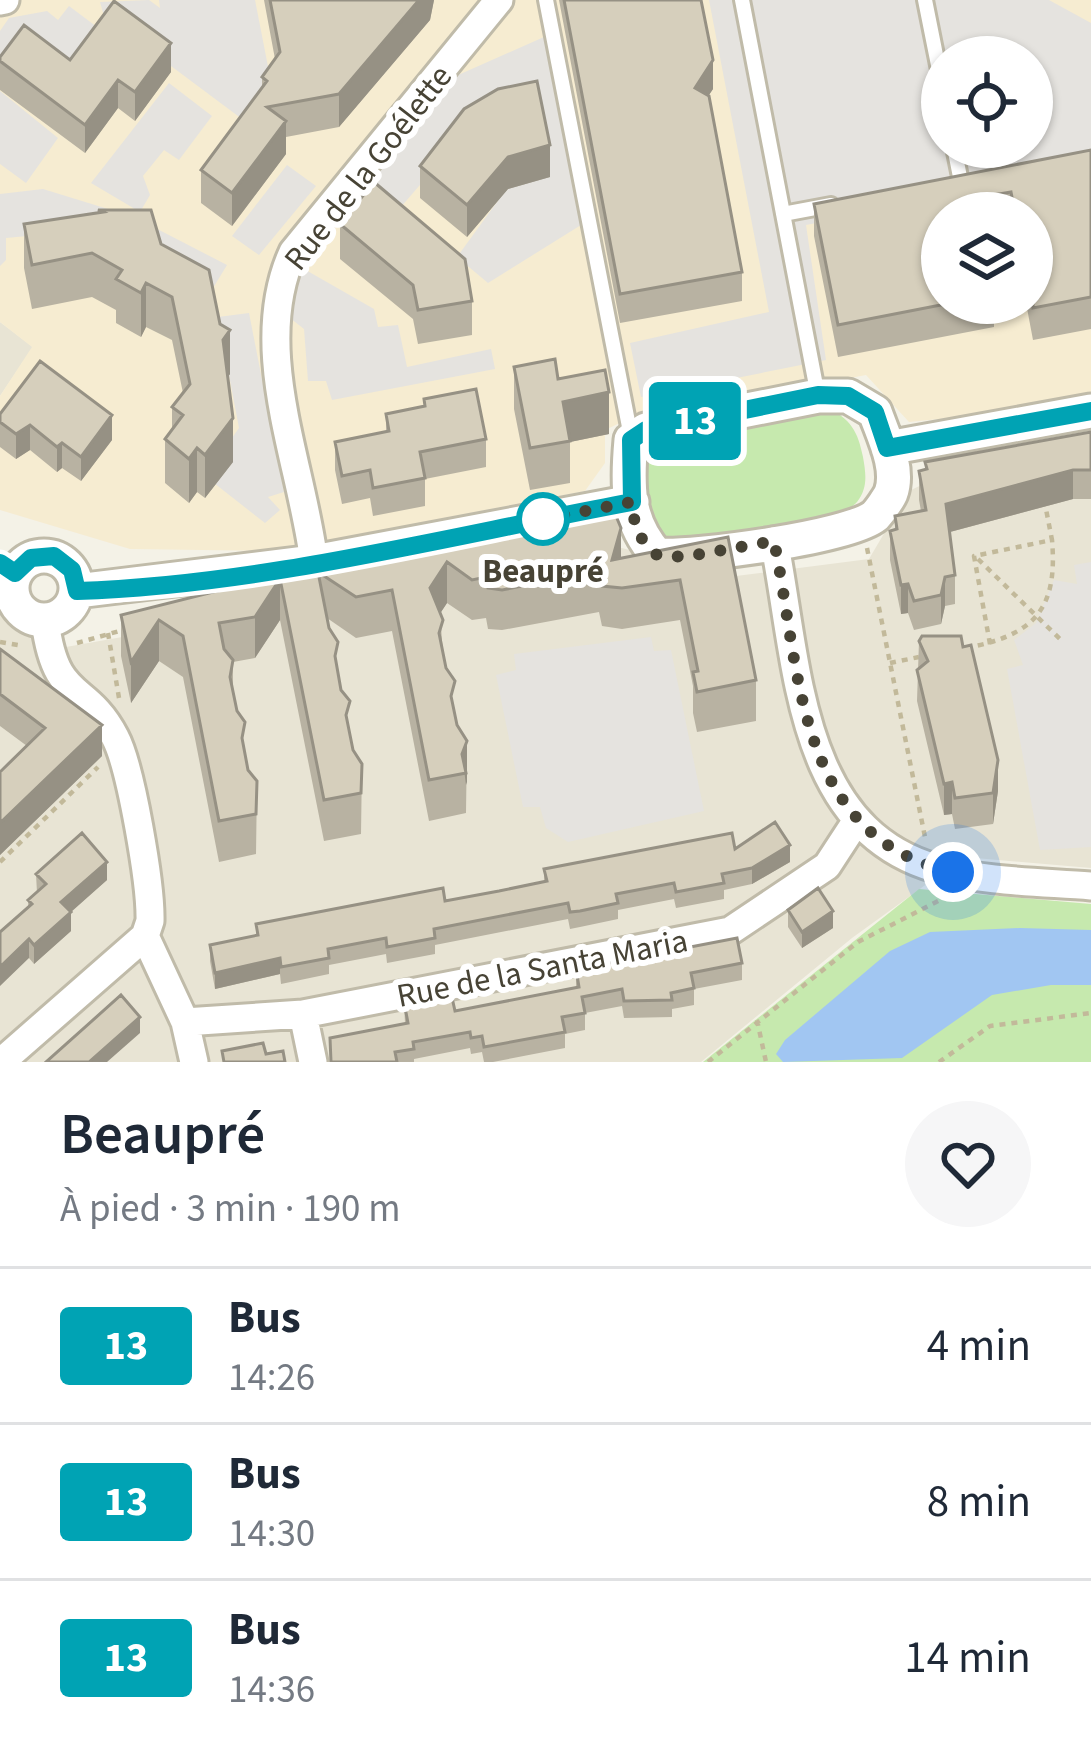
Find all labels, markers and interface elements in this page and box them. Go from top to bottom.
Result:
map controls [921,36,1053,324]
button: locate [921,36,1053,168]
street label: Rue de la Goélette [273,55,463,281]
button: layers [921,192,1053,324]
line badge: 13 [641,382,749,460]
text: 13 [673,391,717,451]
marker: Beaupré [518,494,568,544]
place label: Beaupré [482,548,604,595]
your location [923,842,983,902]
street label: Rue de la Santa Maria [393,917,692,1020]
text: Beaupré [60,1095,265,1176]
button: heart [905,1101,1031,1227]
text: À pied · 3 min · 190 m [60,1181,401,1237]
text: Bus [228,1286,301,1350]
text: 4 min [927,1314,1031,1378]
text: 13 [104,1316,148,1376]
text: 14:26 [228,1350,315,1406]
text: Bus [228,1442,301,1506]
text: 8 min [927,1470,1031,1534]
text: 13 [104,1472,148,1532]
text: 14:30 [228,1506,315,1562]
text: Bus [228,1598,301,1662]
text: 14 min [904,1626,1031,1690]
text: 13 [104,1628,148,1688]
text: 14:36 [228,1662,315,1718]

